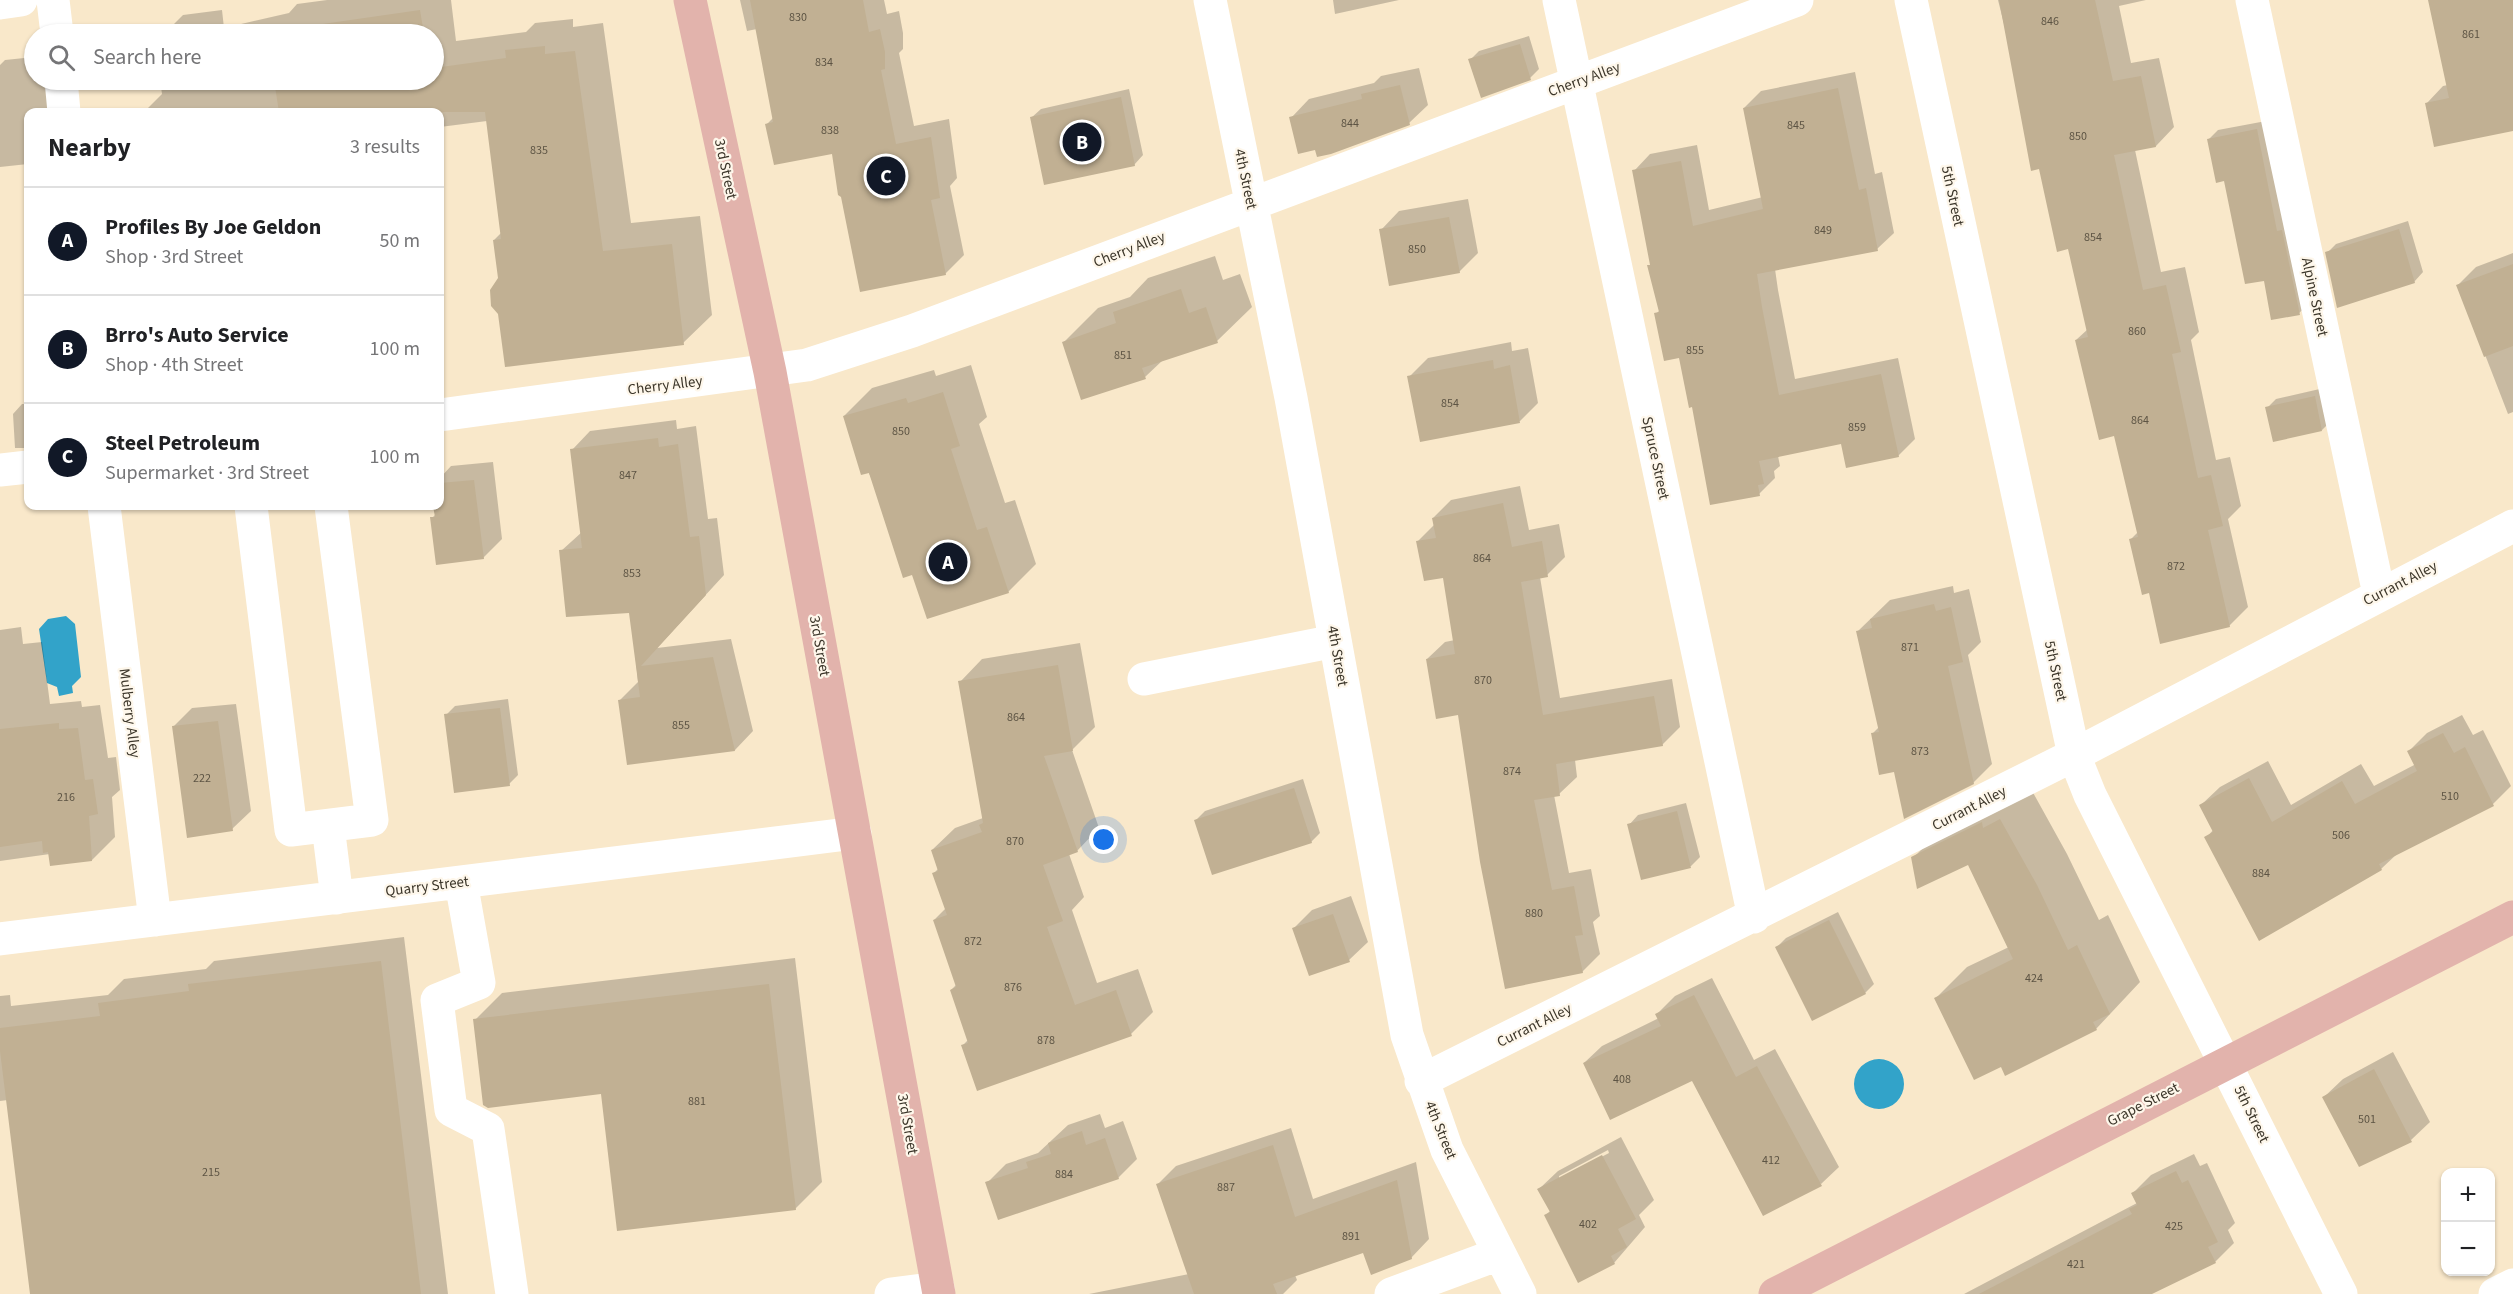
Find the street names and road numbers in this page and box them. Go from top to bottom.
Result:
street label: Cherry Alley [1545,57,1623,102]
street label: 3rd Street [709,137,742,201]
street label: 4th Street [1229,147,1262,211]
street label: 5th Street [1936,164,1969,228]
street label: Cherry Alley [1090,226,1168,273]
street label: Alpine Street [2296,256,2333,339]
street label: Cherry Alley [626,370,704,401]
street label: Spruce Street [1636,415,1675,501]
street label: Currant Alley [2359,556,2441,611]
street label: 3rd Street [804,614,835,678]
street label: 4th Street [1322,624,1353,688]
street label: 5th Street [2039,639,2072,703]
street label: Mulberry Alley [114,667,145,759]
street label: Currant Alley [1928,781,2010,836]
street label: Quarry Street [384,871,470,902]
street label: Currant Alley [1493,998,1575,1053]
street label: Grape Street [2104,1077,2183,1132]
street label: 5th Street [2229,1082,2274,1146]
street label: 3rd Street [892,1092,923,1156]
street label: 4th Street [1419,1098,1462,1163]

